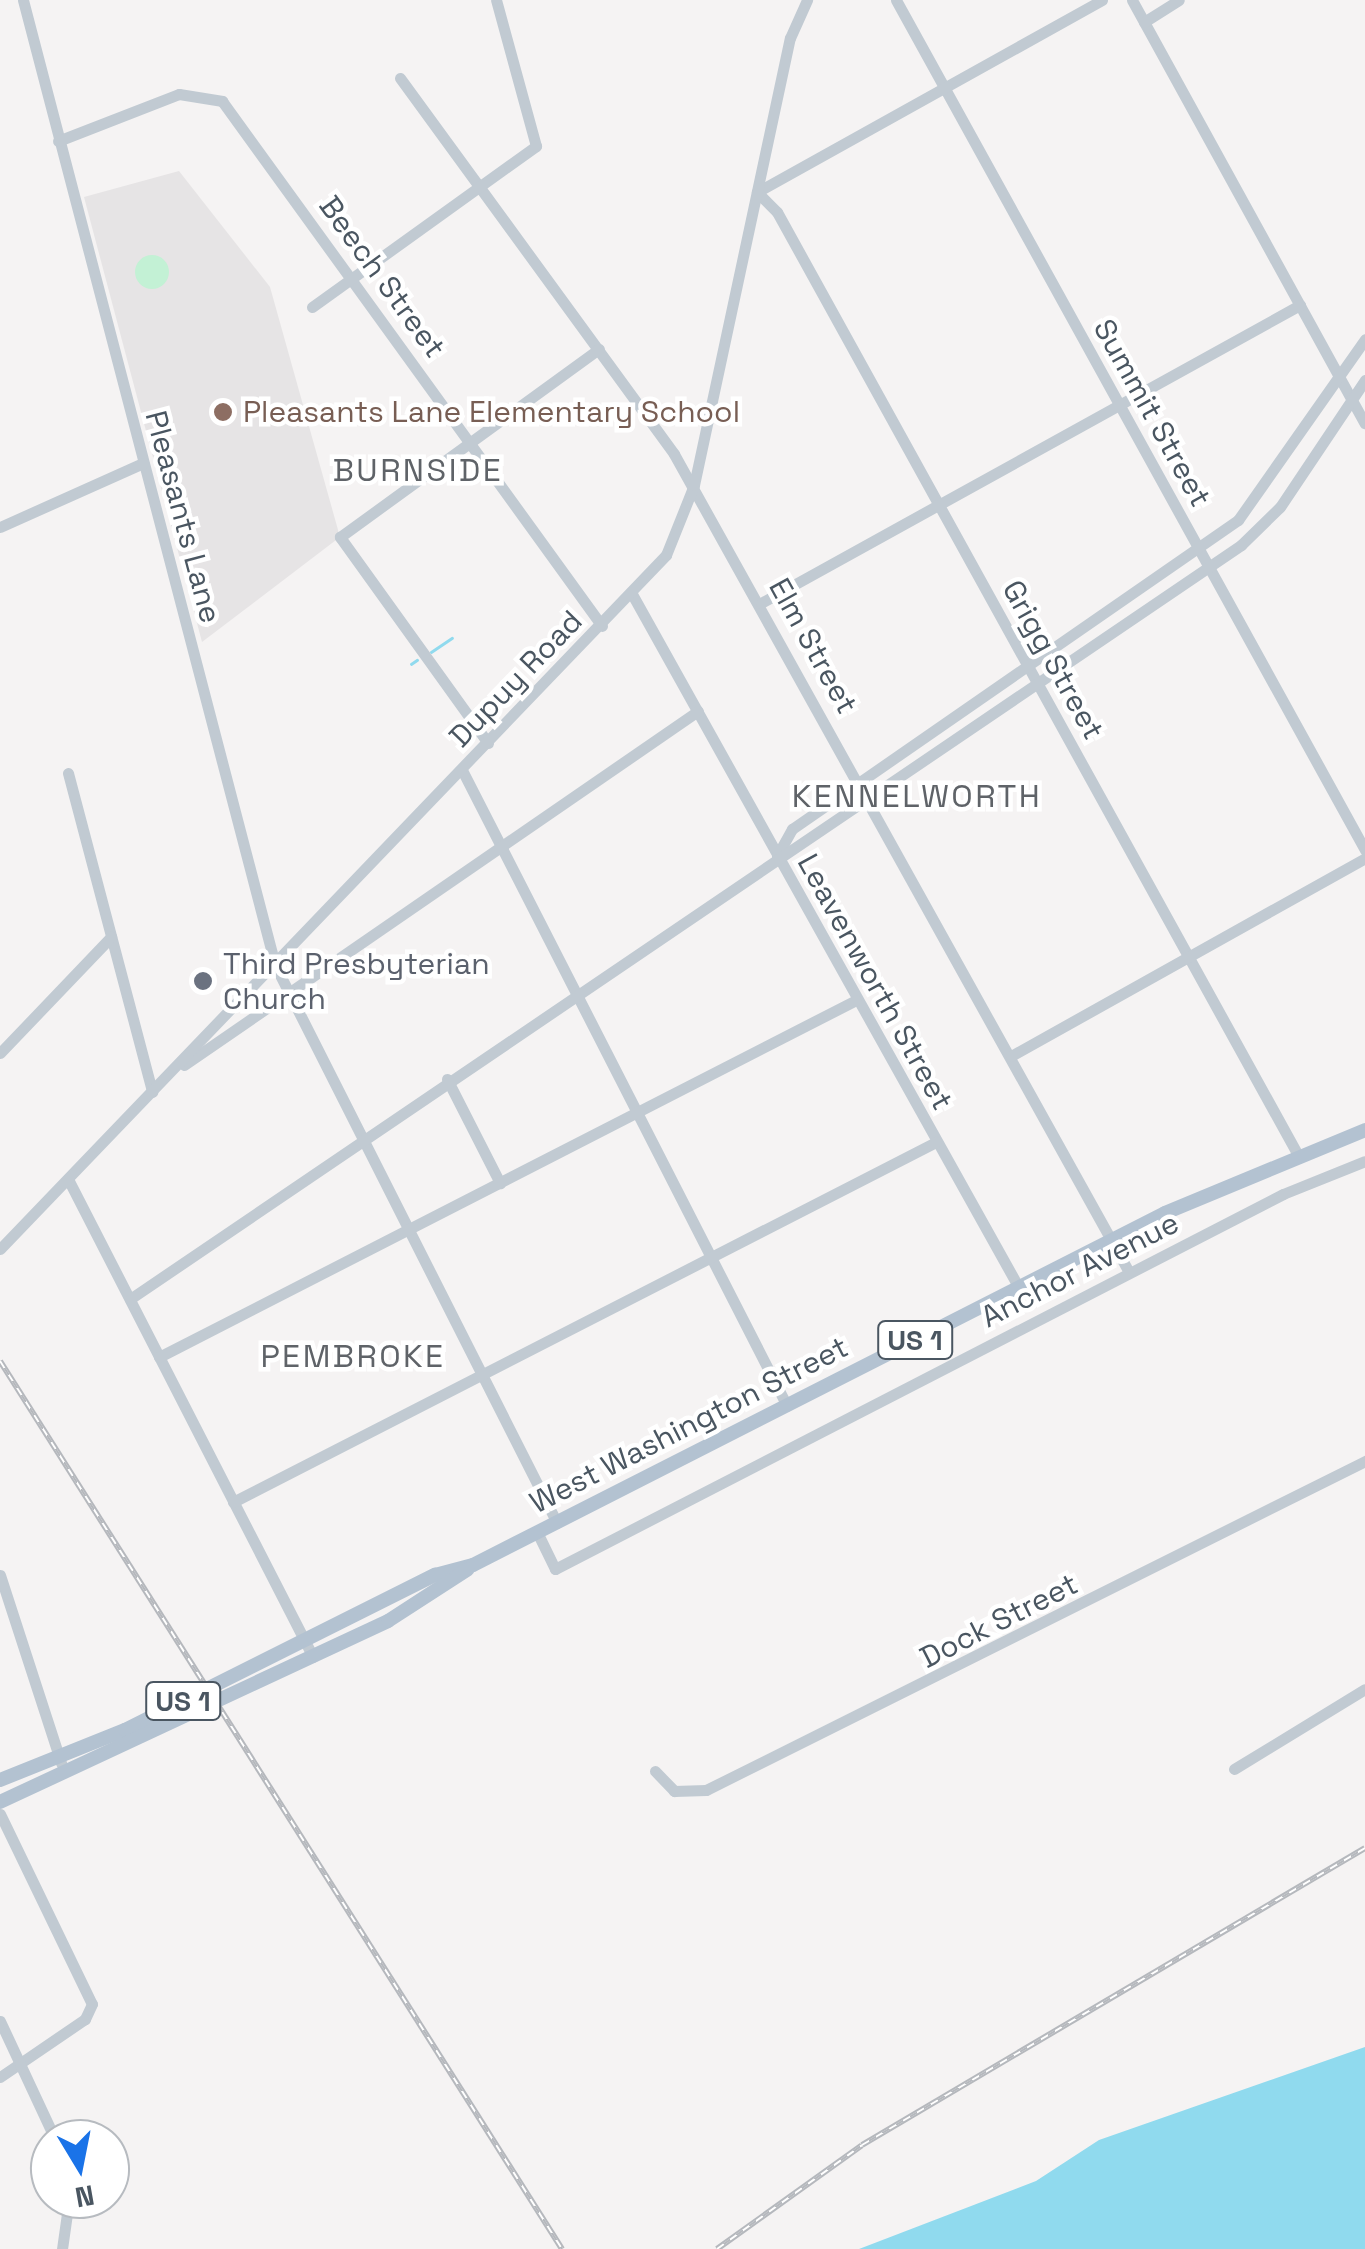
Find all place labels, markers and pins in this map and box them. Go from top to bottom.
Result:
place label: Pleasants Lane Elementary School [243,394,740,430]
marker: Pleasants Lane Elementary School [212,401,234,423]
place label: Third Presbyterian Church [223,946,490,1016]
marker: Third Presbyterian Church [192,970,214,992]

